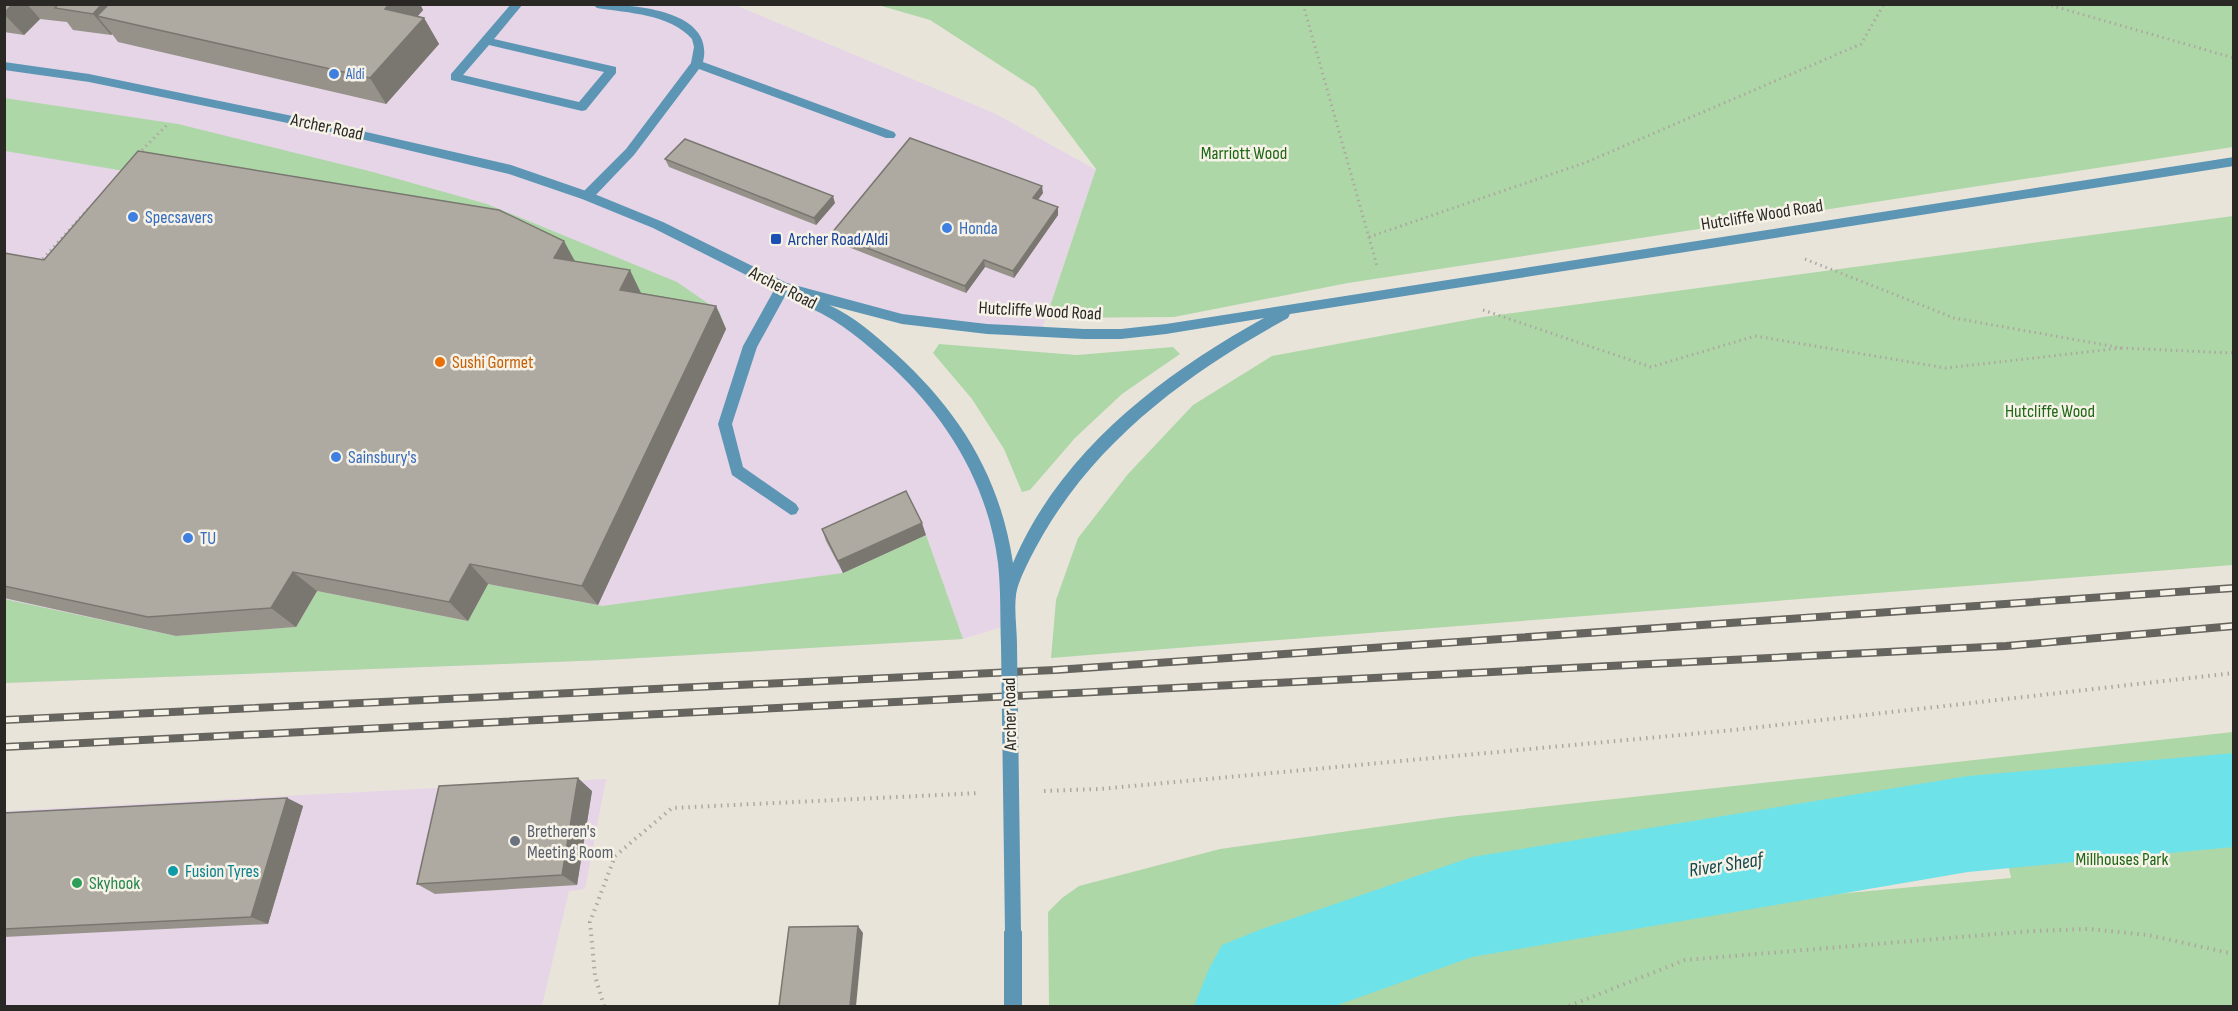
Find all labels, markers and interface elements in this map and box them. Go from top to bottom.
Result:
place label: Aldi [345,65,365,84]
marker: Aldi [327,67,341,81]
street label: Archer Road [288,109,365,145]
park label: Marriott Wood [1201,143,1287,164]
street label: Hutcliffe Wood Road [1700,195,1824,235]
place label: Specsavers [145,207,213,228]
marker: Specsavers [126,210,140,224]
place label: Honda [959,218,998,239]
marker: Honda [940,221,954,235]
place label: Archer Road/Aldi [787,229,888,250]
marker: Archer Road/Aldi [769,232,783,246]
street label: Archer Road [745,262,820,314]
street label: Hutcliffe Wood Road [978,297,1102,325]
place label: Sushi Gormet [452,352,534,373]
marker: Sushi Gormet [433,355,447,369]
park label: Hutcliffe Wood [2005,401,2095,422]
place label: Sainsbury's [348,447,417,468]
marker: Sainsbury's [329,450,343,464]
place label: TU [200,528,216,549]
marker: TU [181,531,195,545]
street label: Archer Road [999,677,1021,752]
place label: Bretheren's Meeting Room [527,821,613,863]
marker: Bretheren's Meeting Room [508,834,522,848]
water label: River Sheaf [1687,847,1767,883]
park label: Millhouses Park [2076,849,2169,870]
place label: Fusion Tyres [185,861,259,882]
marker: Fusion Tyres [166,864,180,878]
place label: Skyhook [89,873,140,894]
marker: Skyhook [70,876,84,890]

